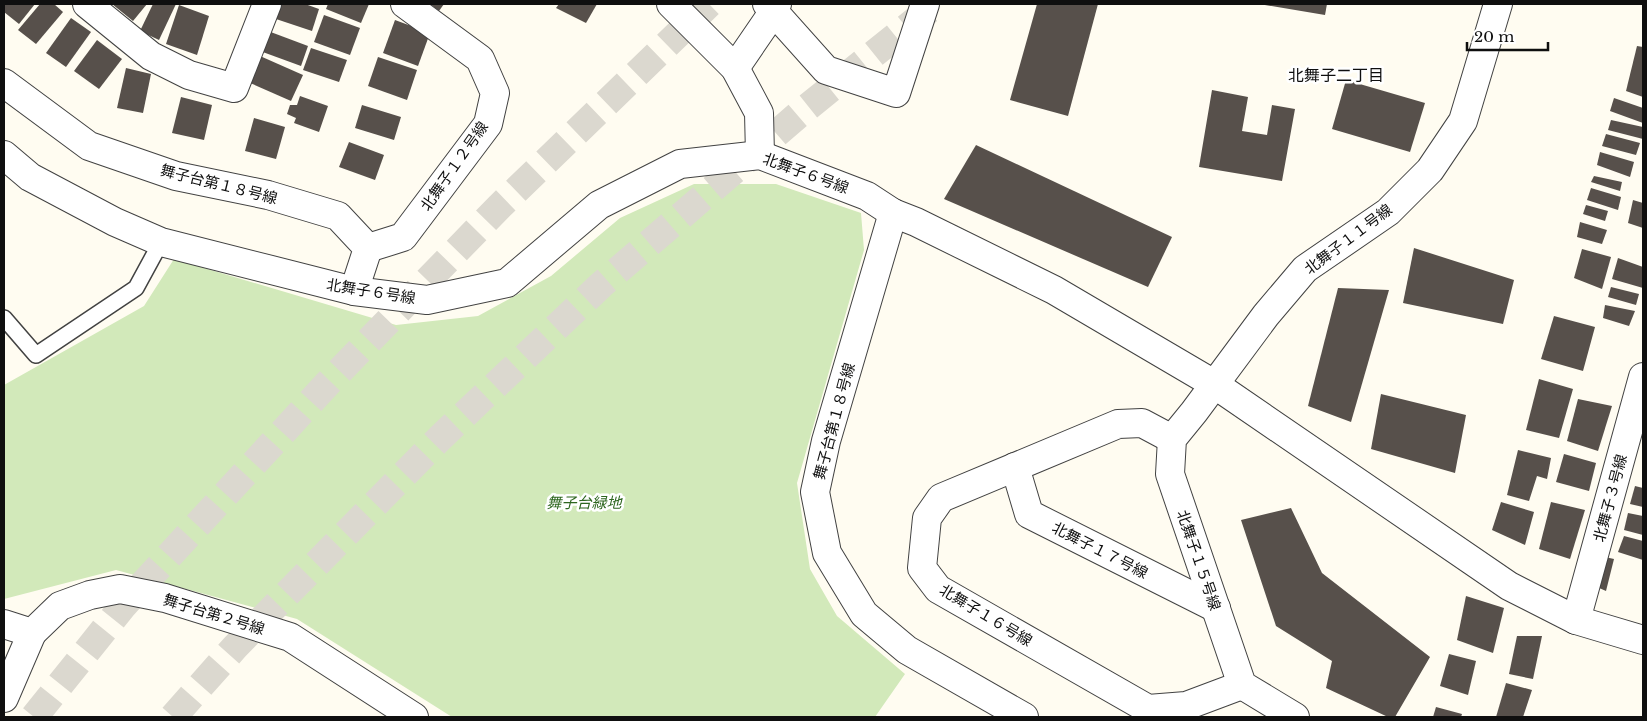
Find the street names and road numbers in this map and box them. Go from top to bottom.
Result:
street label: 北舞子１２号線 [416,118,492,214]
street label: 北舞子６号線 [760,149,852,197]
street label: 舞子台第１８号線 [158,160,280,208]
street label: 北舞子１１号線 [1300,200,1396,278]
street label: 北舞子６号線 [325,275,417,307]
street label: 舞子台第１８号線 [809,361,859,481]
street label: 北舞子３号線 [1589,452,1631,544]
street label: 北舞子１５号線 [1173,507,1225,613]
street label: 北舞子１７号線 [1049,518,1151,582]
street label: 北舞子１６号線 [936,580,1036,650]
street label: 舞子台第２号線 [161,590,267,638]

